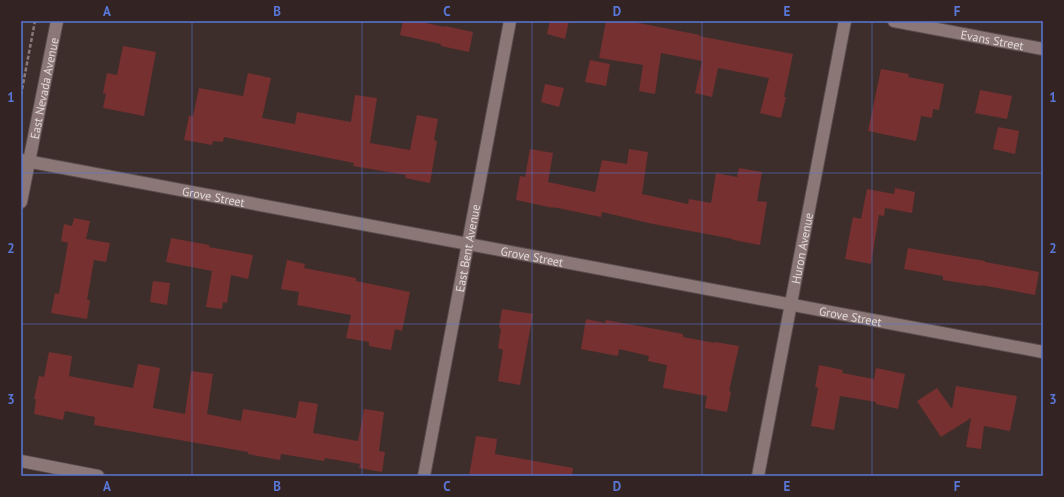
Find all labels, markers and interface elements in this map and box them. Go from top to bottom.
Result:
text: A [103,3,111,20]
text: B [273,3,281,20]
text: C [443,3,451,20]
text: D [613,3,621,20]
text: E [784,3,791,20]
text: F [954,3,961,20]
street label: Evans Street [960,26,1025,53]
street label: East Nevada Avenue [26,36,61,140]
text: 1 [7,89,15,106]
text: 1 [1049,89,1057,106]
street label: Grove Street [181,183,246,209]
street label: East Bent Avenue [451,203,483,293]
street label: Huron Avenue [787,211,816,285]
text: 2 [7,240,15,257]
text: 2 [1049,240,1057,257]
street label: Grove Street [500,243,565,269]
street label: Grove Street [818,303,883,329]
text: 3 [7,391,15,408]
text: 3 [1049,391,1057,408]
text: A [103,478,111,495]
text: B [273,478,281,495]
text: C [443,478,451,495]
text: D [613,478,621,495]
text: E [784,478,791,495]
text: F [954,478,961,495]

